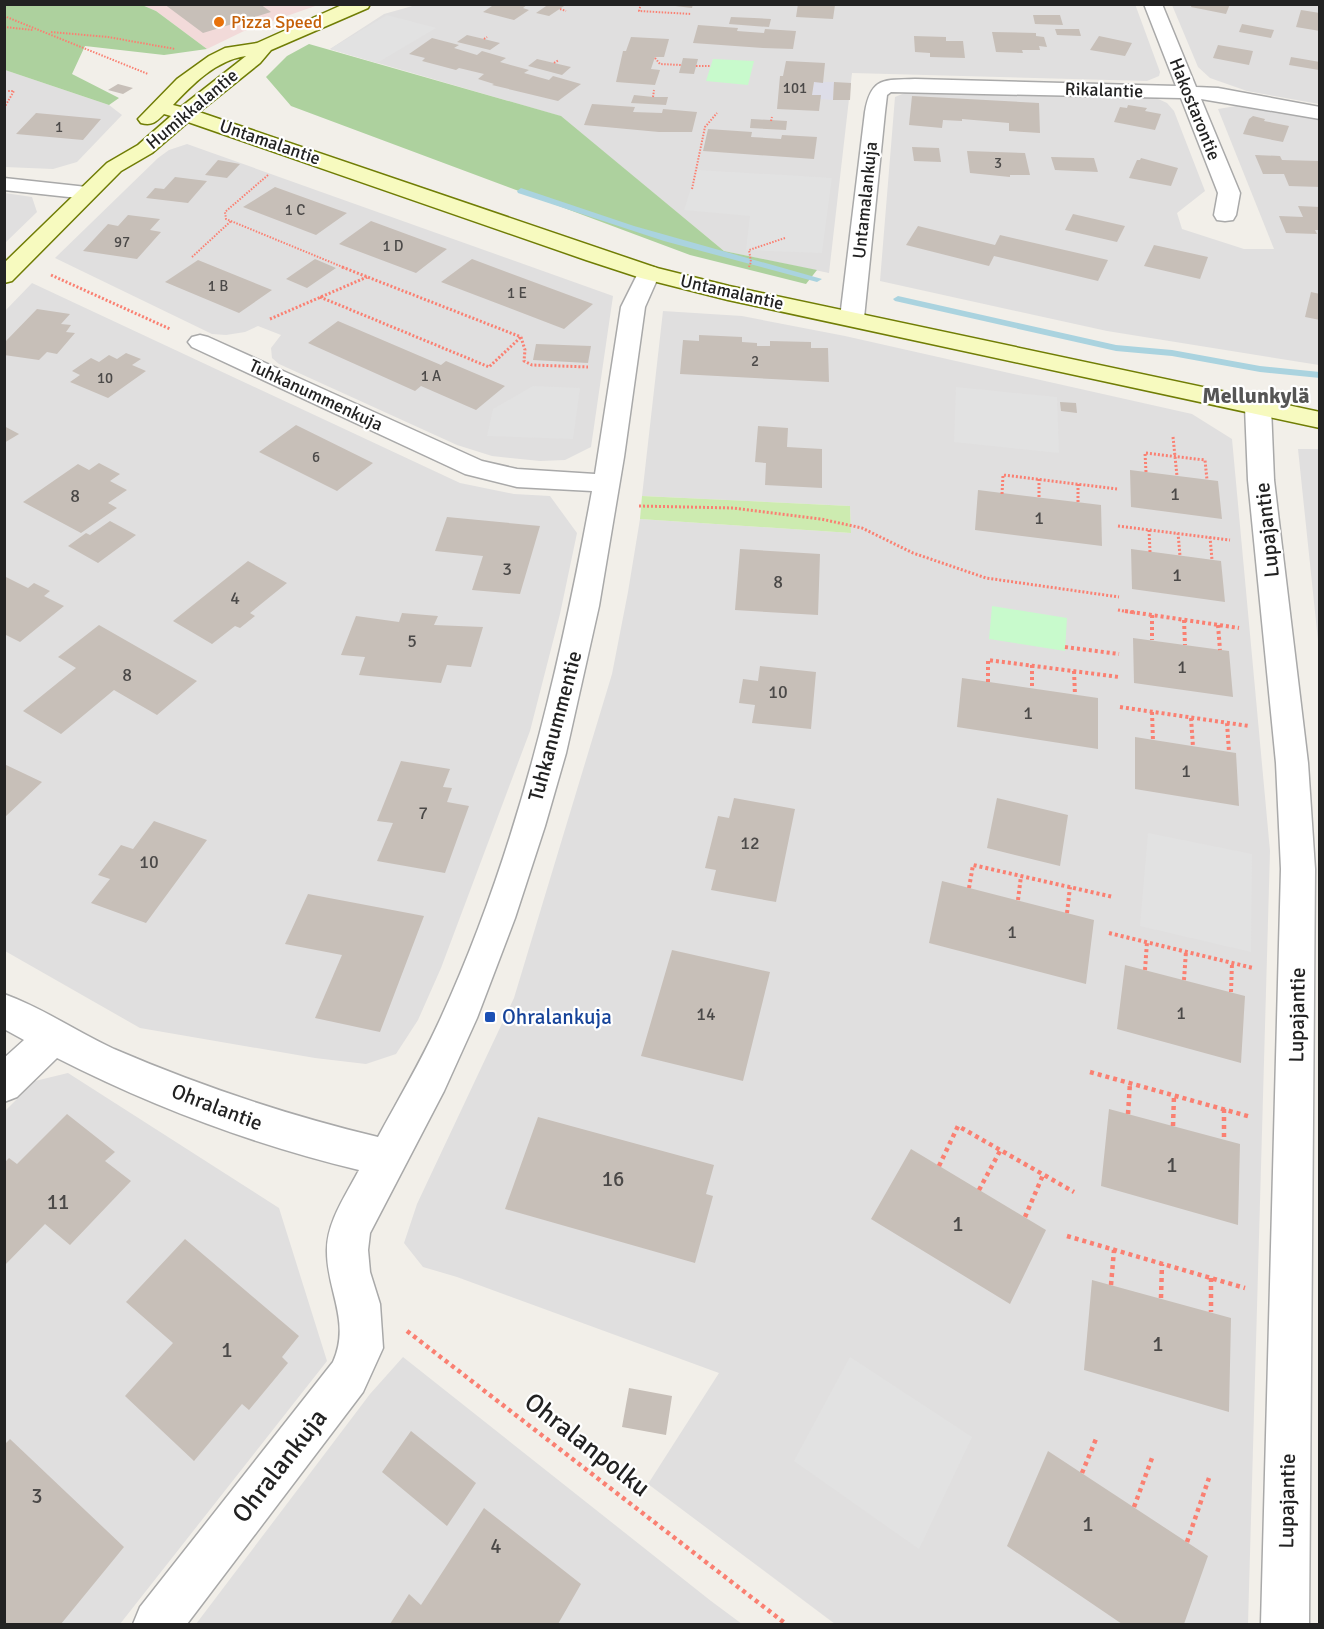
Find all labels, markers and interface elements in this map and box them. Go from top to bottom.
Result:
place label: Pizza Speed [231,11,322,33]
marker: Pizza Speed [212,15,226,29]
street label: Hakostarontie [1164,55,1226,163]
street label: Humikkalantie [142,64,242,154]
street label: Rikalantie [1064,78,1144,102]
house number: 101 [783,79,807,97]
street label: Untamalantie [217,114,323,170]
house number: 1 [55,118,63,136]
street label: Untamalankuja [848,140,882,260]
house number: 3 [994,154,1002,172]
house number: 1 C [285,201,305,219]
house number: 97 [114,233,130,251]
house number: 1 D [382,237,404,255]
street label: Untamalantie [678,269,786,315]
house number: 1 B [208,277,228,295]
house number: 1 E [507,284,527,302]
house number: 2 [751,352,759,370]
street label: Tuhkanummenkuja [246,354,386,436]
house number: 1 A [421,367,441,385]
house number: 10 [97,369,113,387]
district label: Mellunkylä [1202,382,1310,409]
house number: 6 [312,448,320,466]
street label: Lupajantie [1249,481,1285,579]
house number: 1 [1170,483,1180,505]
house number: 8 [70,485,80,507]
house number: 1 [1034,507,1044,529]
house number: 3 [502,558,512,580]
house number: 1 [1172,564,1182,586]
house number: 8 [773,571,783,593]
house number: 4 [230,587,240,609]
house number: 5 [407,630,417,652]
street label: Tuhkanummentie [522,648,588,804]
house number: 1 [1177,656,1187,678]
house number: 8 [122,664,132,686]
house number: 10 [768,681,788,703]
house number: 1 [1023,702,1033,724]
house number: 1 [1181,760,1191,782]
house number: 7 [418,802,428,824]
house number: 12 [740,832,760,854]
house number: 10 [139,851,159,873]
house number: 1 [1007,921,1017,943]
street label: Lupajantie [1283,967,1311,1063]
house number: 1 [1176,1002,1186,1024]
house number: 14 [696,1003,716,1025]
place label: Ohralankuja [502,1004,612,1030]
marker: Ohralankuja [483,1010,497,1024]
street label: Ohralantie [168,1078,266,1136]
house number: 1 [1166,1152,1178,1178]
house number: 16 [602,1166,624,1192]
house number: 11 [47,1189,69,1215]
house number: 1 [952,1211,964,1237]
house number: 1 [1152,1331,1164,1357]
house number: 1 [221,1337,233,1363]
street label: Ohralanpolku [518,1386,656,1504]
street label: Ohralankuja [226,1403,334,1529]
street label: Lupajantie [1273,1453,1301,1549]
house number: 3 [31,1483,43,1509]
house number: 1 [1082,1511,1094,1537]
house number: 4 [490,1533,502,1559]

